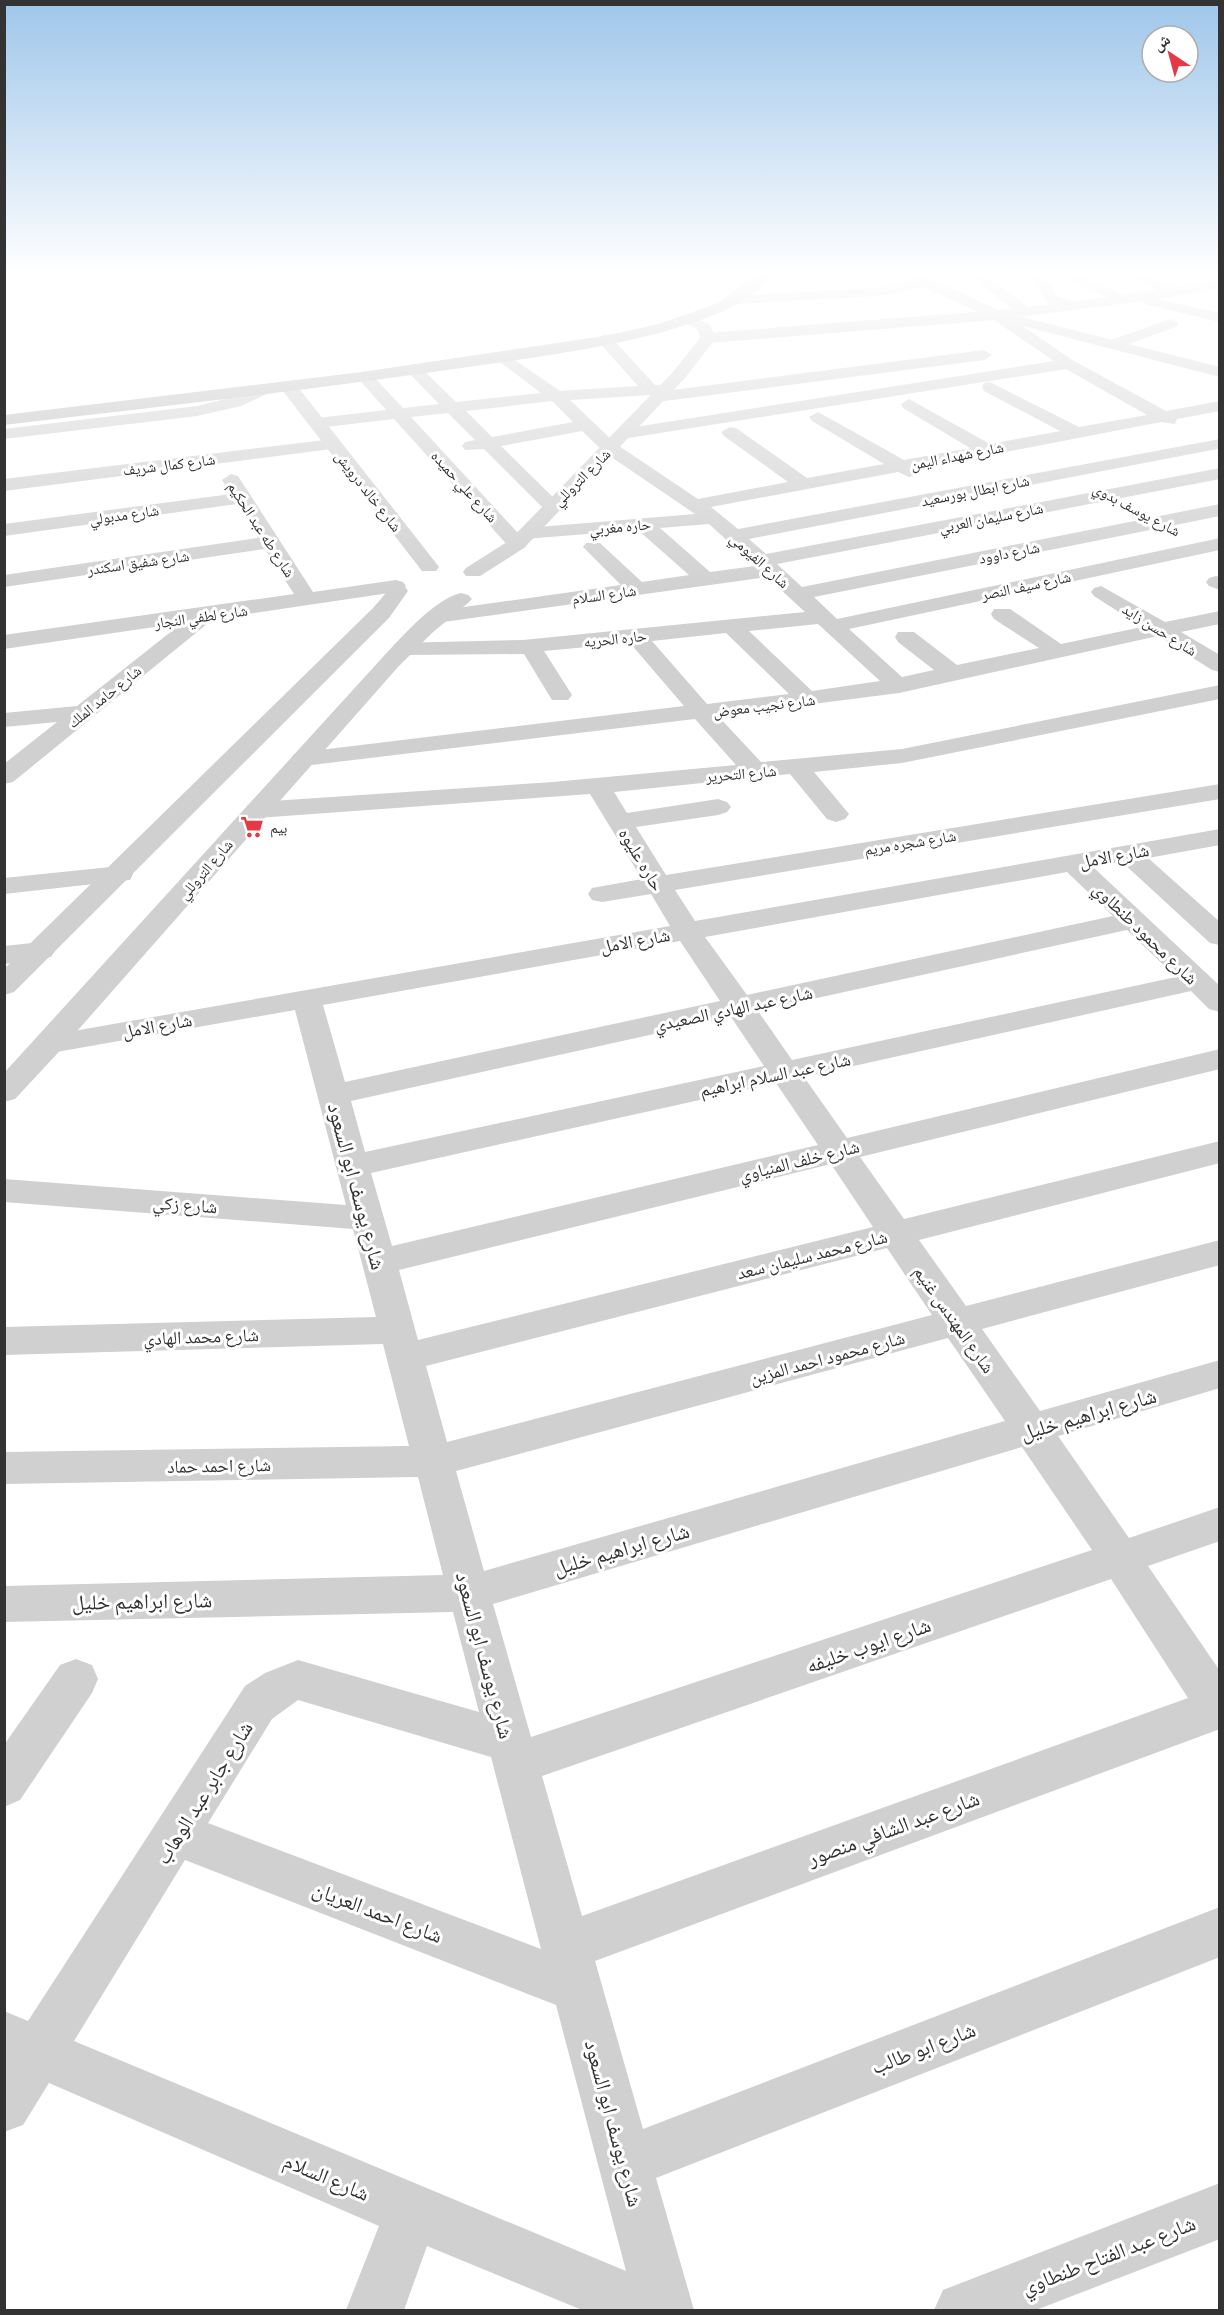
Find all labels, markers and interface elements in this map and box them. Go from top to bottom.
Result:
north arrow [1140,24,1200,84]
text: ش [1148,29,1174,55]
street label: شارع شهداء اليمن [909,437,1006,475]
street label: شارع التروللي [549,444,616,512]
street label: شارع علي حميده [425,446,502,528]
street label: شارع خالد درويش [330,447,406,536]
street label: شارع كمال شريف [122,449,217,481]
street label: شارع ابطال بورسعيد [919,471,1031,511]
street label: شارع طه عبد الحكيم [223,478,300,581]
street label: شارع يوسف بدوي [1088,478,1184,543]
street label: شارع سليمان العربي [937,498,1045,540]
street label: شارع مدبولي [88,500,161,532]
street label: حاره مغربي [588,514,652,541]
street label: شارع الفيومي [724,529,793,594]
street label: شارع داوود [977,537,1041,569]
street label: شارع شفيق اسكندر [85,546,191,580]
street label: شارع سيف النصر [979,567,1073,605]
street label: شارع السلام [571,581,638,609]
street label: شارع حسن زايد [1118,599,1201,661]
street label: شارع لطفي النجار [152,601,249,635]
street label: حاره الحريه [583,626,648,651]
street label: شارع حامد الملك [64,661,146,733]
street label: شارع نجيب معوض [712,690,816,722]
street label: شارع التحرير [704,761,777,787]
supermarket icon: بيم [239,814,265,840]
place label: بيم [270,818,287,838]
street label: حاره عليوه [614,823,669,895]
street label: شارع شجره مريم [863,826,958,860]
street label: شارع التروللي [174,835,239,905]
street label: شارع الامل [1077,838,1151,873]
street label: شارع محمود طنطاوي [1086,877,1203,992]
street label: شارع الامل [598,923,672,958]
street label: شارع عبد الهادي الصعيدي [652,980,815,1040]
street label: شارع الامل [120,1008,194,1043]
street label: شارع عبد السلام ابراهيم [698,1047,853,1103]
street label: شارع يوسف ابو السعود [322,1100,392,1273]
street label: شارع خلف المنياوي [736,1134,863,1190]
street label: شارع زكي [152,1191,218,1222]
street label: شارع محمد سليمان سعد [734,1225,890,1284]
street label: شارع المهندس غنيم [908,1261,1000,1378]
street label: شارع محمد الهادي [143,1323,259,1354]
street label: شارع محمود احمد المزين [747,1326,907,1389]
street label: شارع ابراهيم خليل [1017,1382,1160,1447]
street label: شارع احمد حماد [167,1453,271,1478]
street label: شارع ابراهيم خليل [550,1517,693,1582]
street label: شارع يوسف ابو السعود [450,1569,520,1742]
street label: شارع ابراهيم خليل [72,1586,212,1617]
street label: شارع ايوب خليفه [802,1611,934,1679]
street label: شارع جابر عبد الوهاب [149,1716,259,1869]
street label: شارع عبد الشافي منصور [803,1784,984,1875]
street label: شارع احمد العريان [309,1875,446,1949]
street label: شارع ابو طالب [867,2016,979,2080]
street label: شارع يوسف ابو السعود [579,2037,649,2210]
street label: شارع السلام [279,2147,374,2208]
street label: شارع عبد الفتاح طنطاوي [1017,2209,1200,2304]

